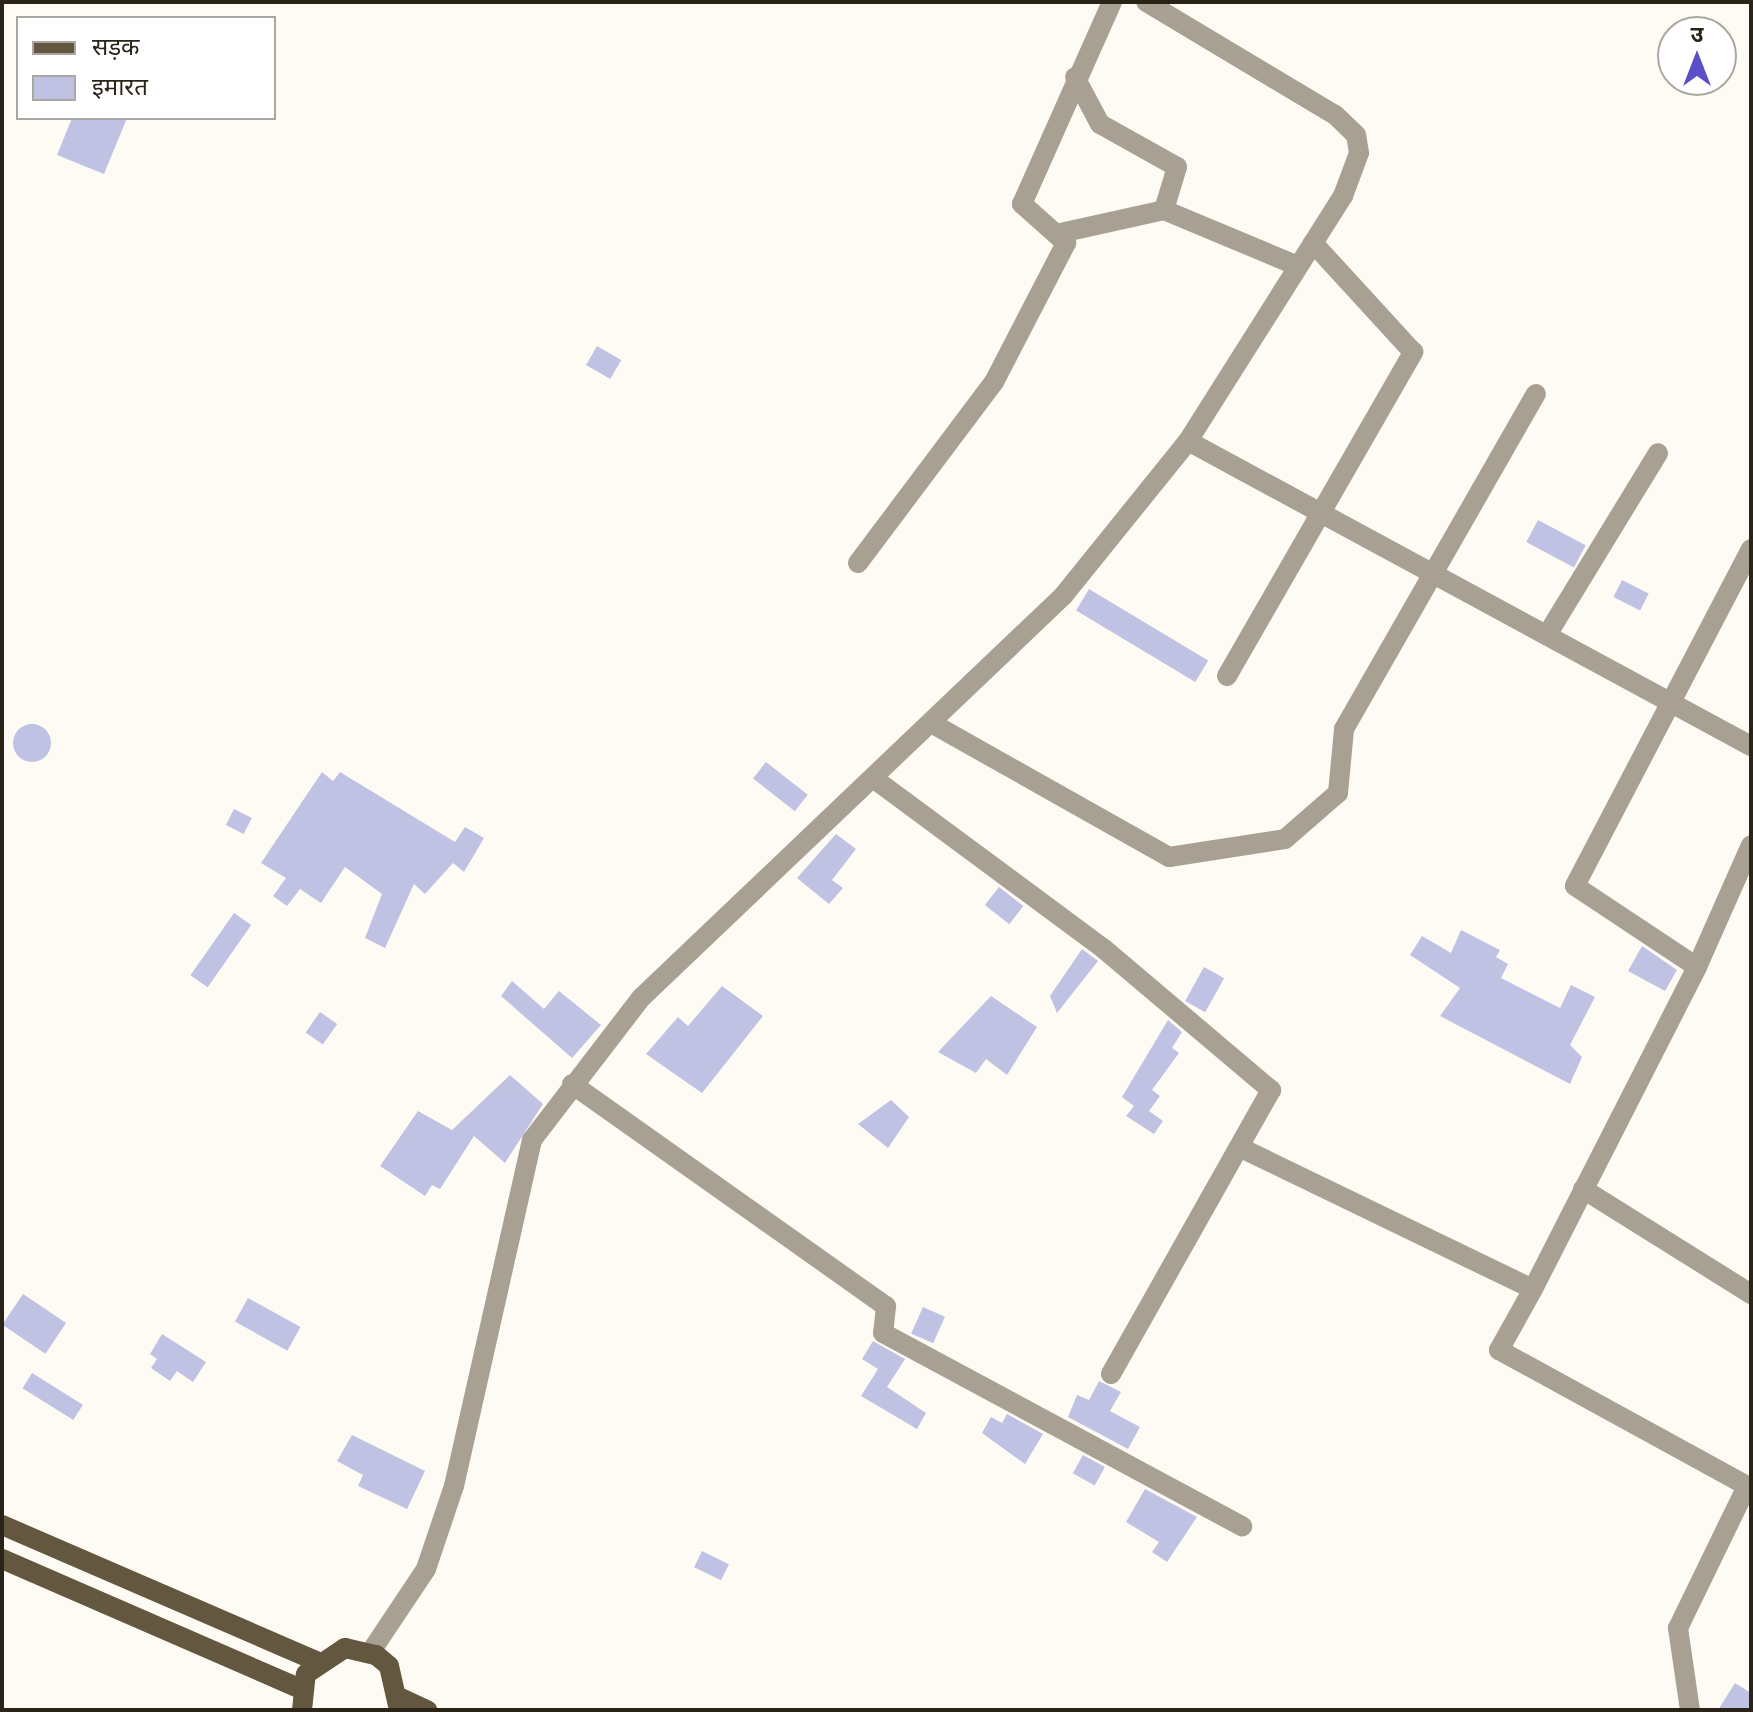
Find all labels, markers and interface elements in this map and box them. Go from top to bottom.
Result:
legend [16,16,276,120]
north arrow [1657,16,1737,96]
text: उ [1691,20,1703,48]
text: सड़क [92,31,140,62]
text: इमारत [92,71,148,102]

